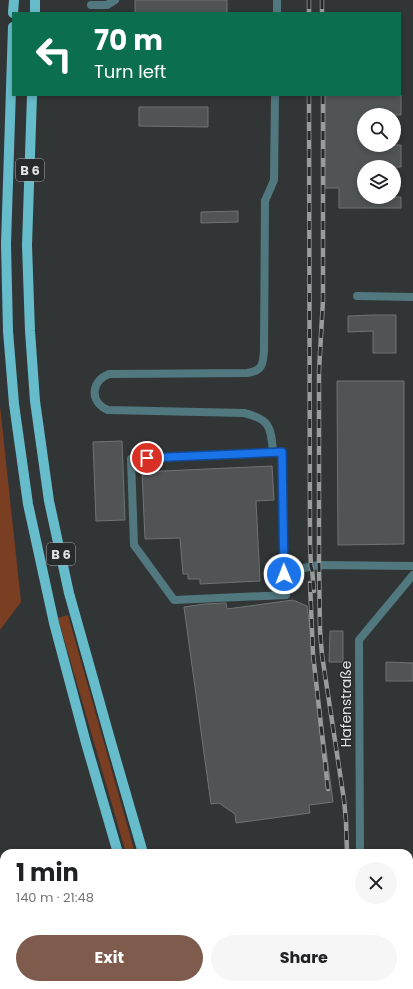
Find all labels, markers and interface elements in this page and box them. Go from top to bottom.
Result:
text: 70 m [94,21,163,60]
icon: left [28,28,80,80]
text: Turn left [94,59,166,84]
map controls [357,108,401,204]
button: search [357,108,401,152]
road number: B 6 [16,159,44,181]
button: layers [357,160,401,204]
pin [130,441,164,475]
icon: arrive [136,447,158,469]
road number: B 6 [47,543,75,565]
position arrow [263,553,305,595]
street label: Hafenstraße [336,660,356,747]
text: 1 min [16,856,79,889]
button: close [355,862,397,904]
text: 140 m · 21:48 [16,888,94,907]
button: Exit [16,935,203,981]
button: Share [211,935,397,981]

